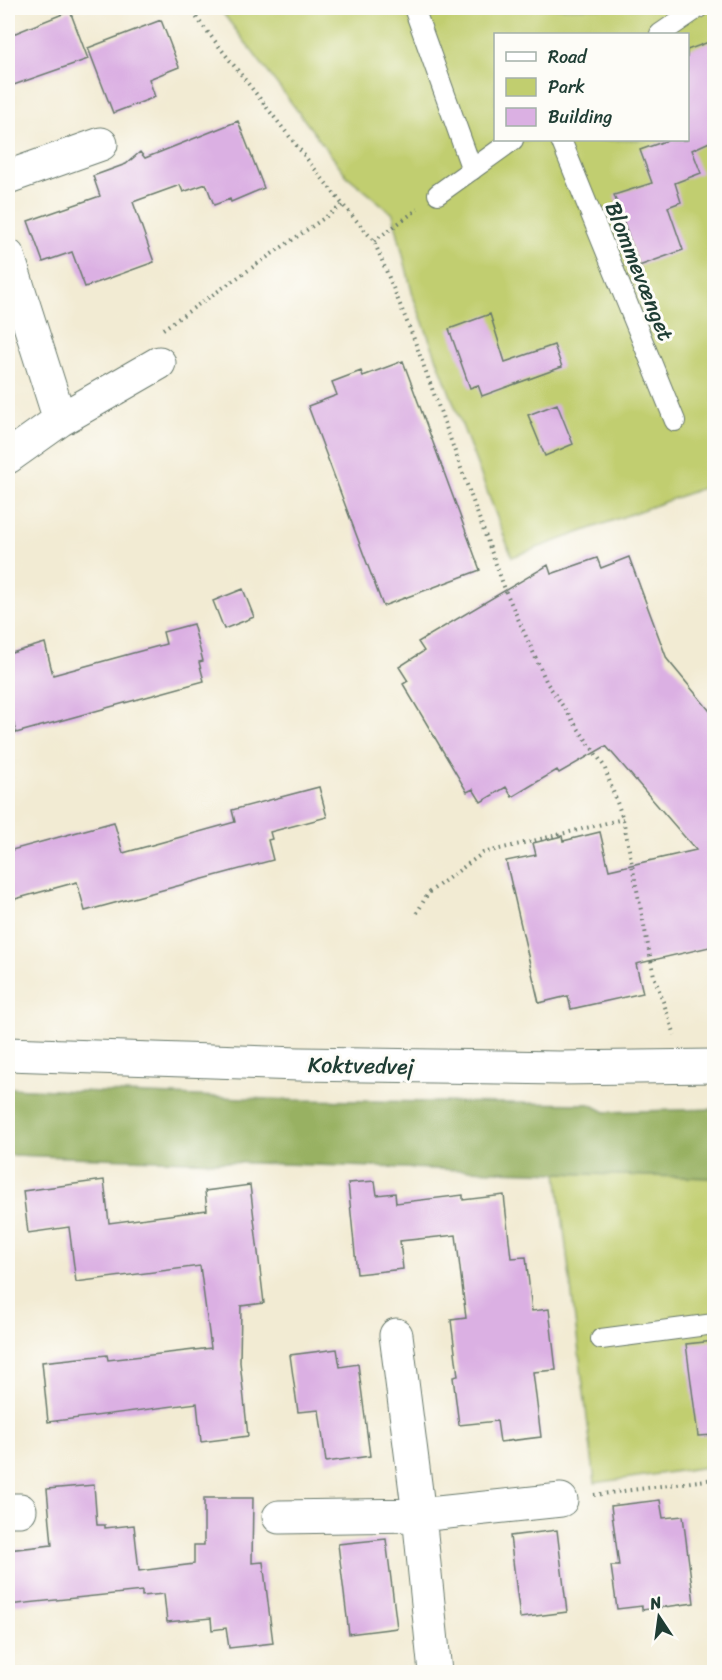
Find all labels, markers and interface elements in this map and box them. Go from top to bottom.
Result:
legend [494,33,689,141]
text: Road [548,41,588,73]
text: Park [548,71,585,103]
text: Building [548,101,612,133]
street label: Blommevænget [594,195,685,347]
street label: Koktvedvej [308,1045,416,1086]
north arrow [629,1587,689,1647]
text: N [646,1587,665,1618]

